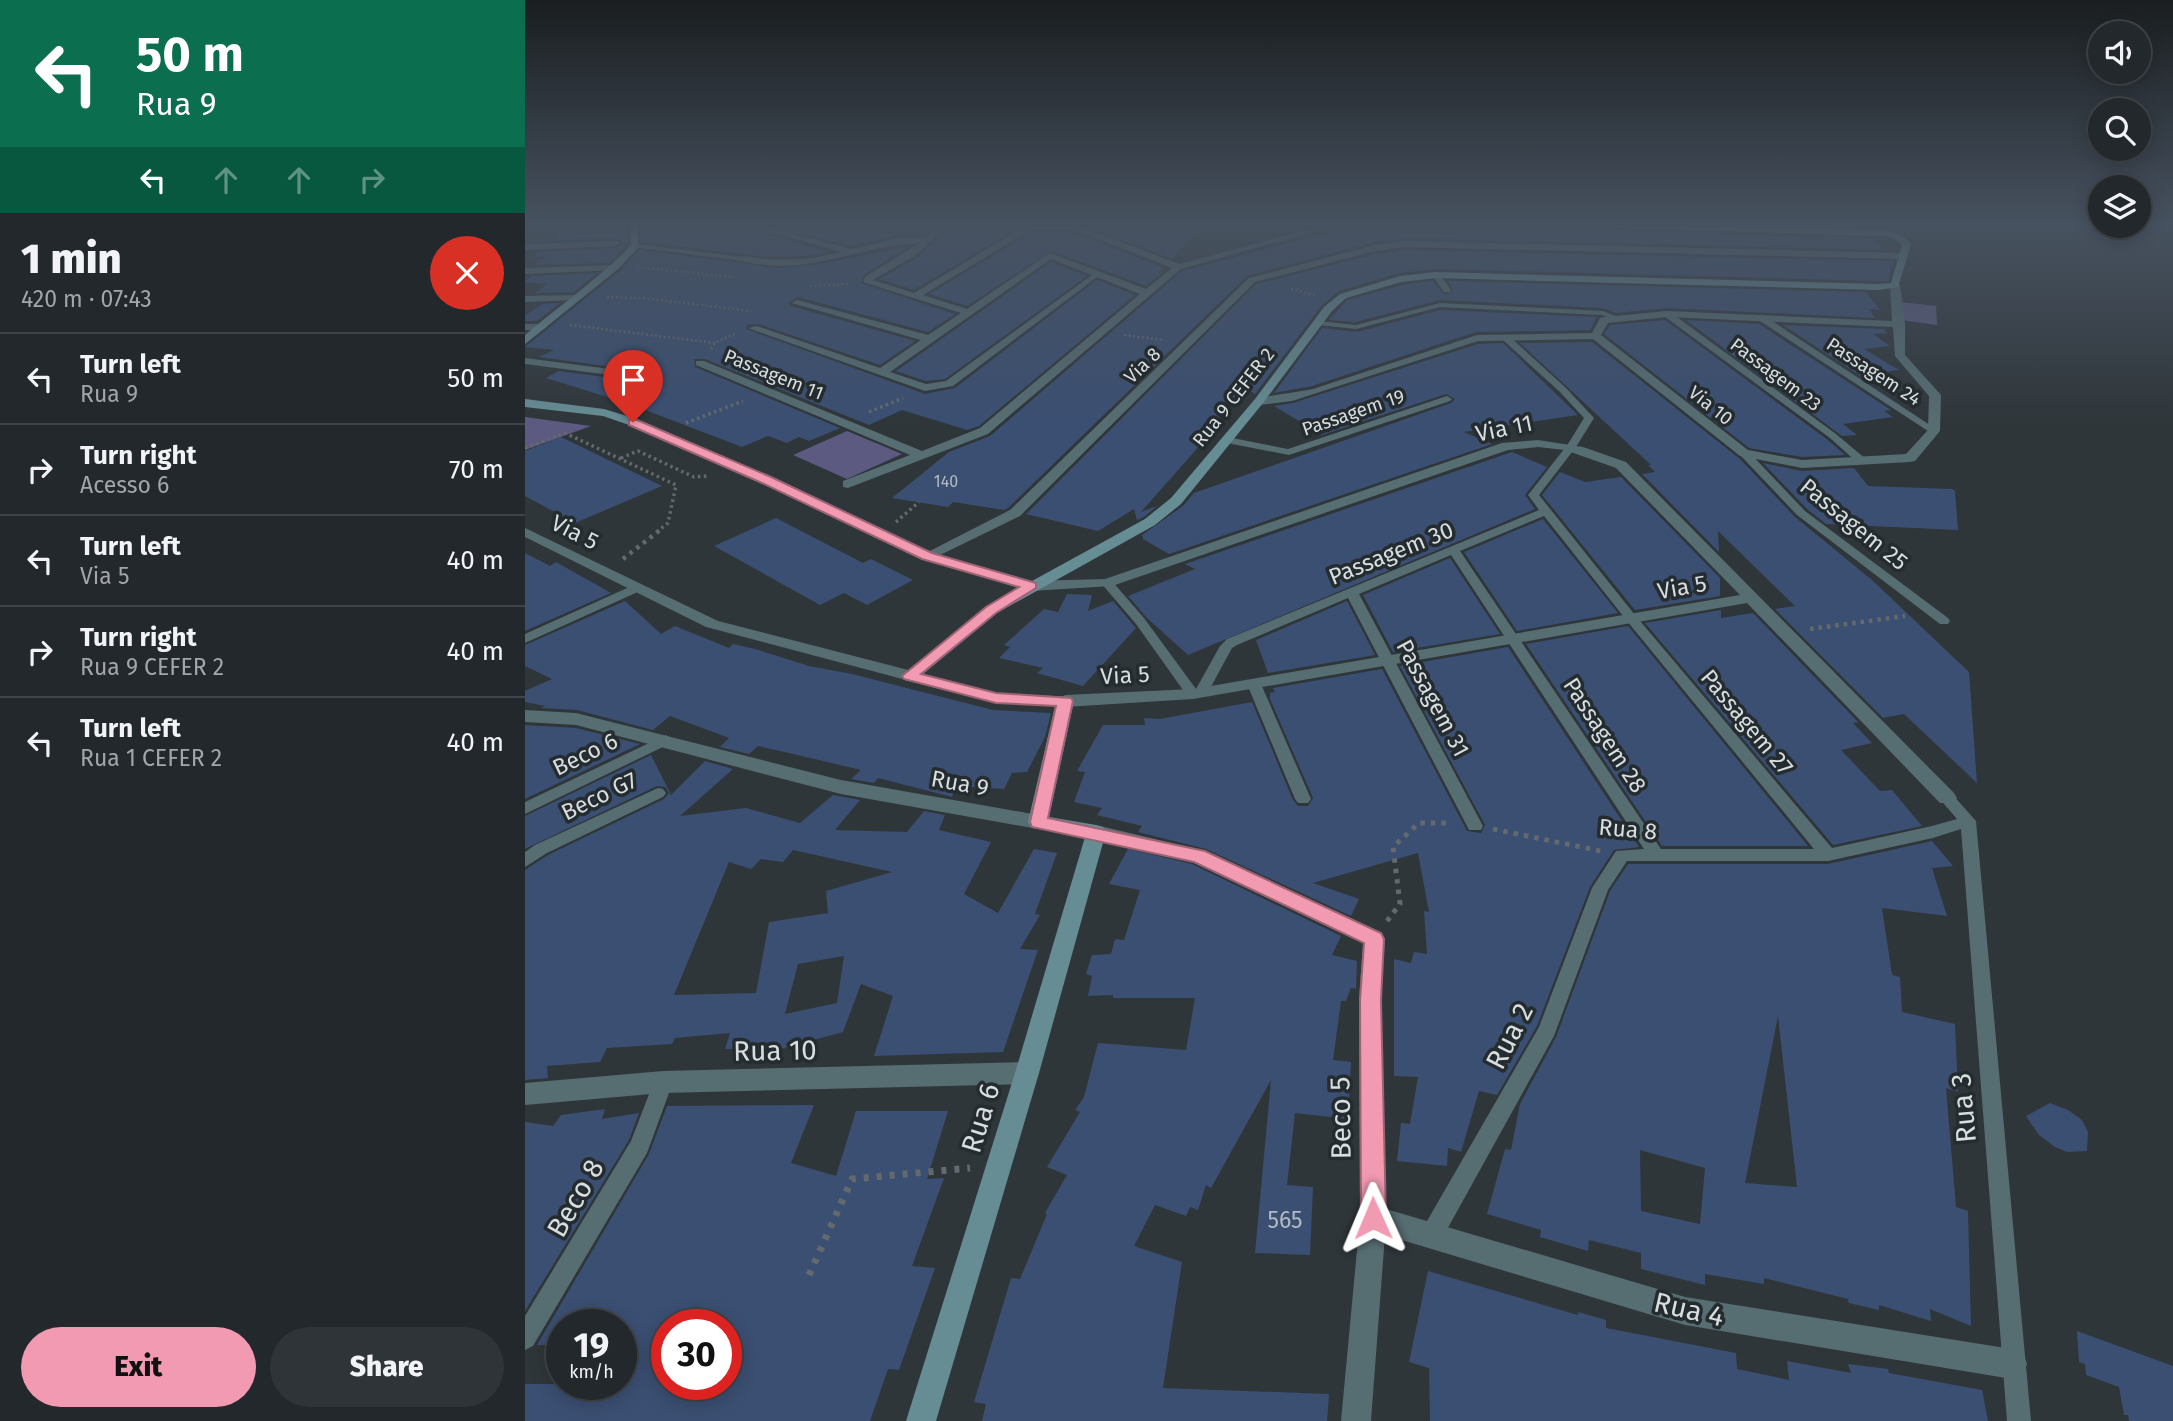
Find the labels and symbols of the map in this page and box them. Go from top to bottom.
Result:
street label: Passagem 24 [1822,332,1925,410]
street label: Passagem 23 [1726,333,1826,416]
street label: Via 8 [1119,343,1165,388]
street label: Rua 9 CEFER 2 [1188,343,1279,451]
street label: Passagem 11 [721,344,827,405]
pin [603,350,663,422]
street label: Via 10 [1684,381,1738,430]
street label: Passagem 19 [1299,384,1408,441]
street label: Via 11 [1473,408,1535,448]
house number: 140 [934,472,958,491]
street label: Passagem 25 [1794,472,1914,576]
street label: Via 5 [547,508,603,556]
street label: Passagem 30 [1325,515,1457,591]
street label: Via 5 [1655,569,1709,605]
street label: Passagem 31 [1390,635,1476,761]
street label: Via 5 [1100,660,1150,690]
street label: Passagem 27 [1695,664,1799,780]
street label: Passagem 28 [1557,672,1653,798]
street label: Beco 6 [548,726,622,782]
street label: Rua 9 [929,764,991,802]
street label: Beco G7 [556,766,642,826]
street label: Rua 8 [1598,812,1658,846]
street label: Rua 2 [1479,998,1540,1075]
street label: Rua 10 [733,1033,817,1068]
street label: Rua 3 [1944,1072,1983,1144]
street label: Beco 5 [1323,1076,1358,1160]
street label: Rua 6 [954,1079,1007,1157]
street label: Beco 8 [540,1153,611,1243]
position arrow [1336,1181,1410,1255]
house number: 565 [1267,1206,1303,1234]
street label: Rua 4 [1651,1285,1727,1334]
speed limit sign: 30 [651,1309,742,1400]

